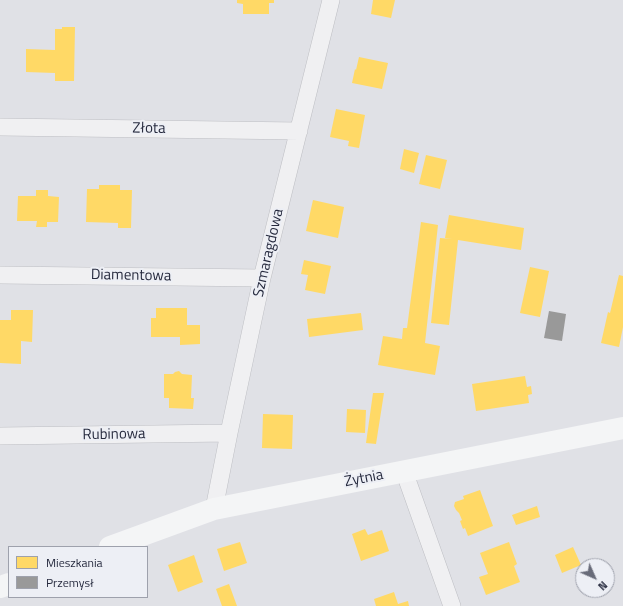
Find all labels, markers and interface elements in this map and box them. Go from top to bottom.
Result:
street label: Złota [132,120,166,138]
street label: Szmaragdowa [250,207,288,299]
street label: Diamentowa [91,266,171,286]
street label: Rubinowa [82,425,146,445]
street label: Żytnia [343,466,385,492]
legend [8,546,148,598]
text: Mieszkania [46,553,103,572]
north arrow [575,558,615,598]
text: Przemysł [46,573,94,592]
text: N [594,577,611,594]

